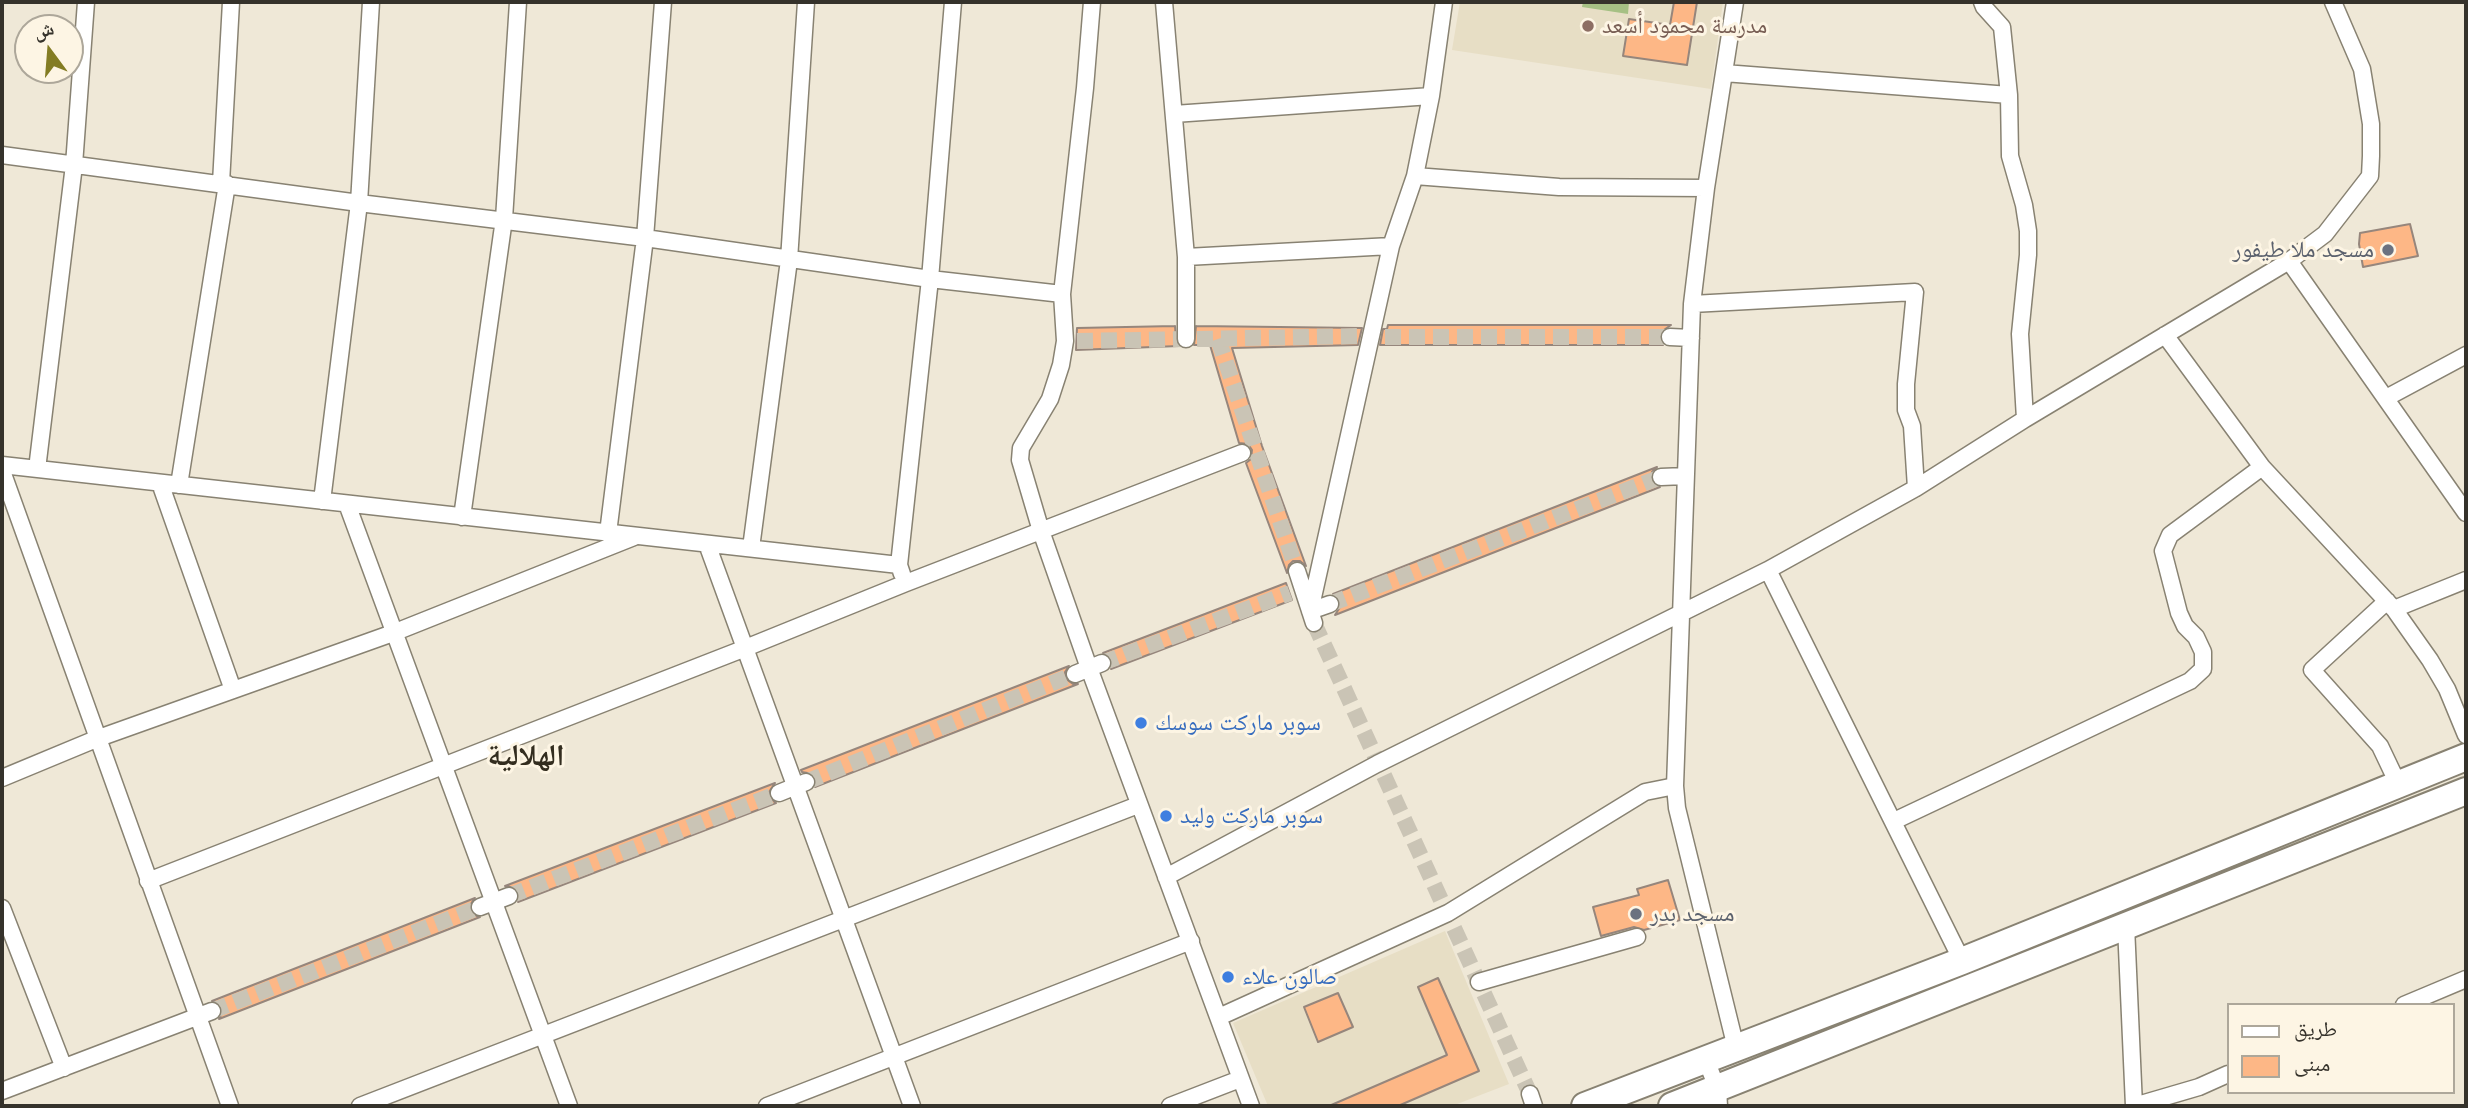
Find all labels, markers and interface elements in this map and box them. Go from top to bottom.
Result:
place label: مدرسة محمود أسعد [1602,12,1767,40]
north arrow [14,14,84,84]
text: ش [31,16,56,44]
marker: مدرسة محمود أسعد [1580,18,1596,34]
place label: مسجد ملا طيفور [2233,236,2374,264]
marker: مسجد ملا طيفور [2380,242,2396,258]
place label: سوبر ماركت سوسك [1155,709,1321,737]
marker: سوبر ماركت سوسك [1133,715,1149,731]
district label: الهلالية [487,738,565,774]
place label: سوبر ماركت وليد [1180,802,1323,830]
marker: سوبر ماركت وليد [1158,808,1174,824]
place label: مسجد بدر [1650,900,1735,928]
marker: مسجد بدر [1628,906,1644,922]
place label: صالون علاء [1242,963,1337,991]
marker: صالون علاء [1220,969,1236,985]
legend [2226,1003,2454,1094]
text: طريق [2294,1016,2337,1041]
text: مبنى [2294,1051,2330,1076]

